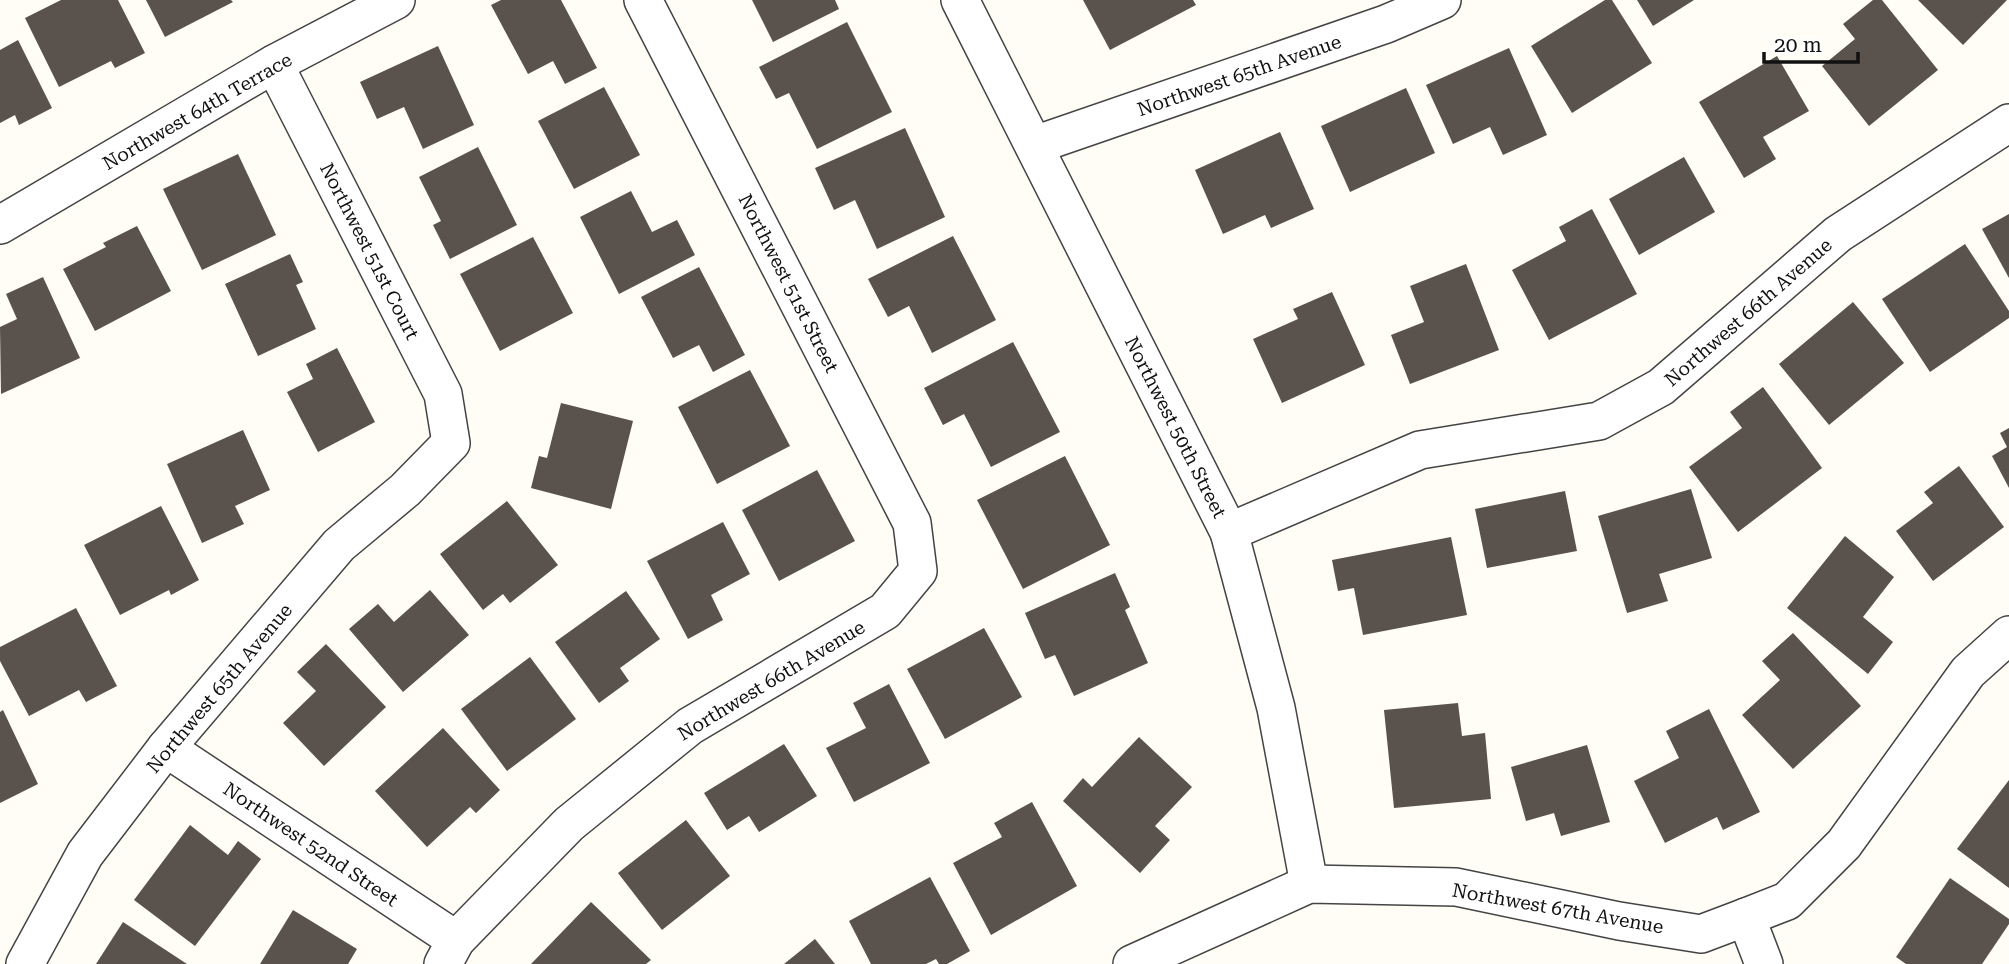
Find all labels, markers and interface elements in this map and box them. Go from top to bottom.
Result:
scale bar [1764,21,1858,65]
street label: Northwest 65th Avenue [1134,30,1344,121]
text: 20 m [1774,33,1822,57]
street label: Northwest 64th Terrace [99,48,296,175]
street label: Northwest 51st Court [315,159,424,343]
street label: Northwest 51st Street [734,190,844,376]
street label: Northwest 66th Avenue [1660,233,1837,391]
street label: Northwest 50th Street [1120,333,1231,522]
street label: Northwest 65th Avenue [142,599,297,778]
street label: Northwest 66th Avenue [674,615,869,745]
street label: Northwest 52nd Street [219,777,402,911]
street label: Northwest 67th Avenue [1450,879,1665,938]

